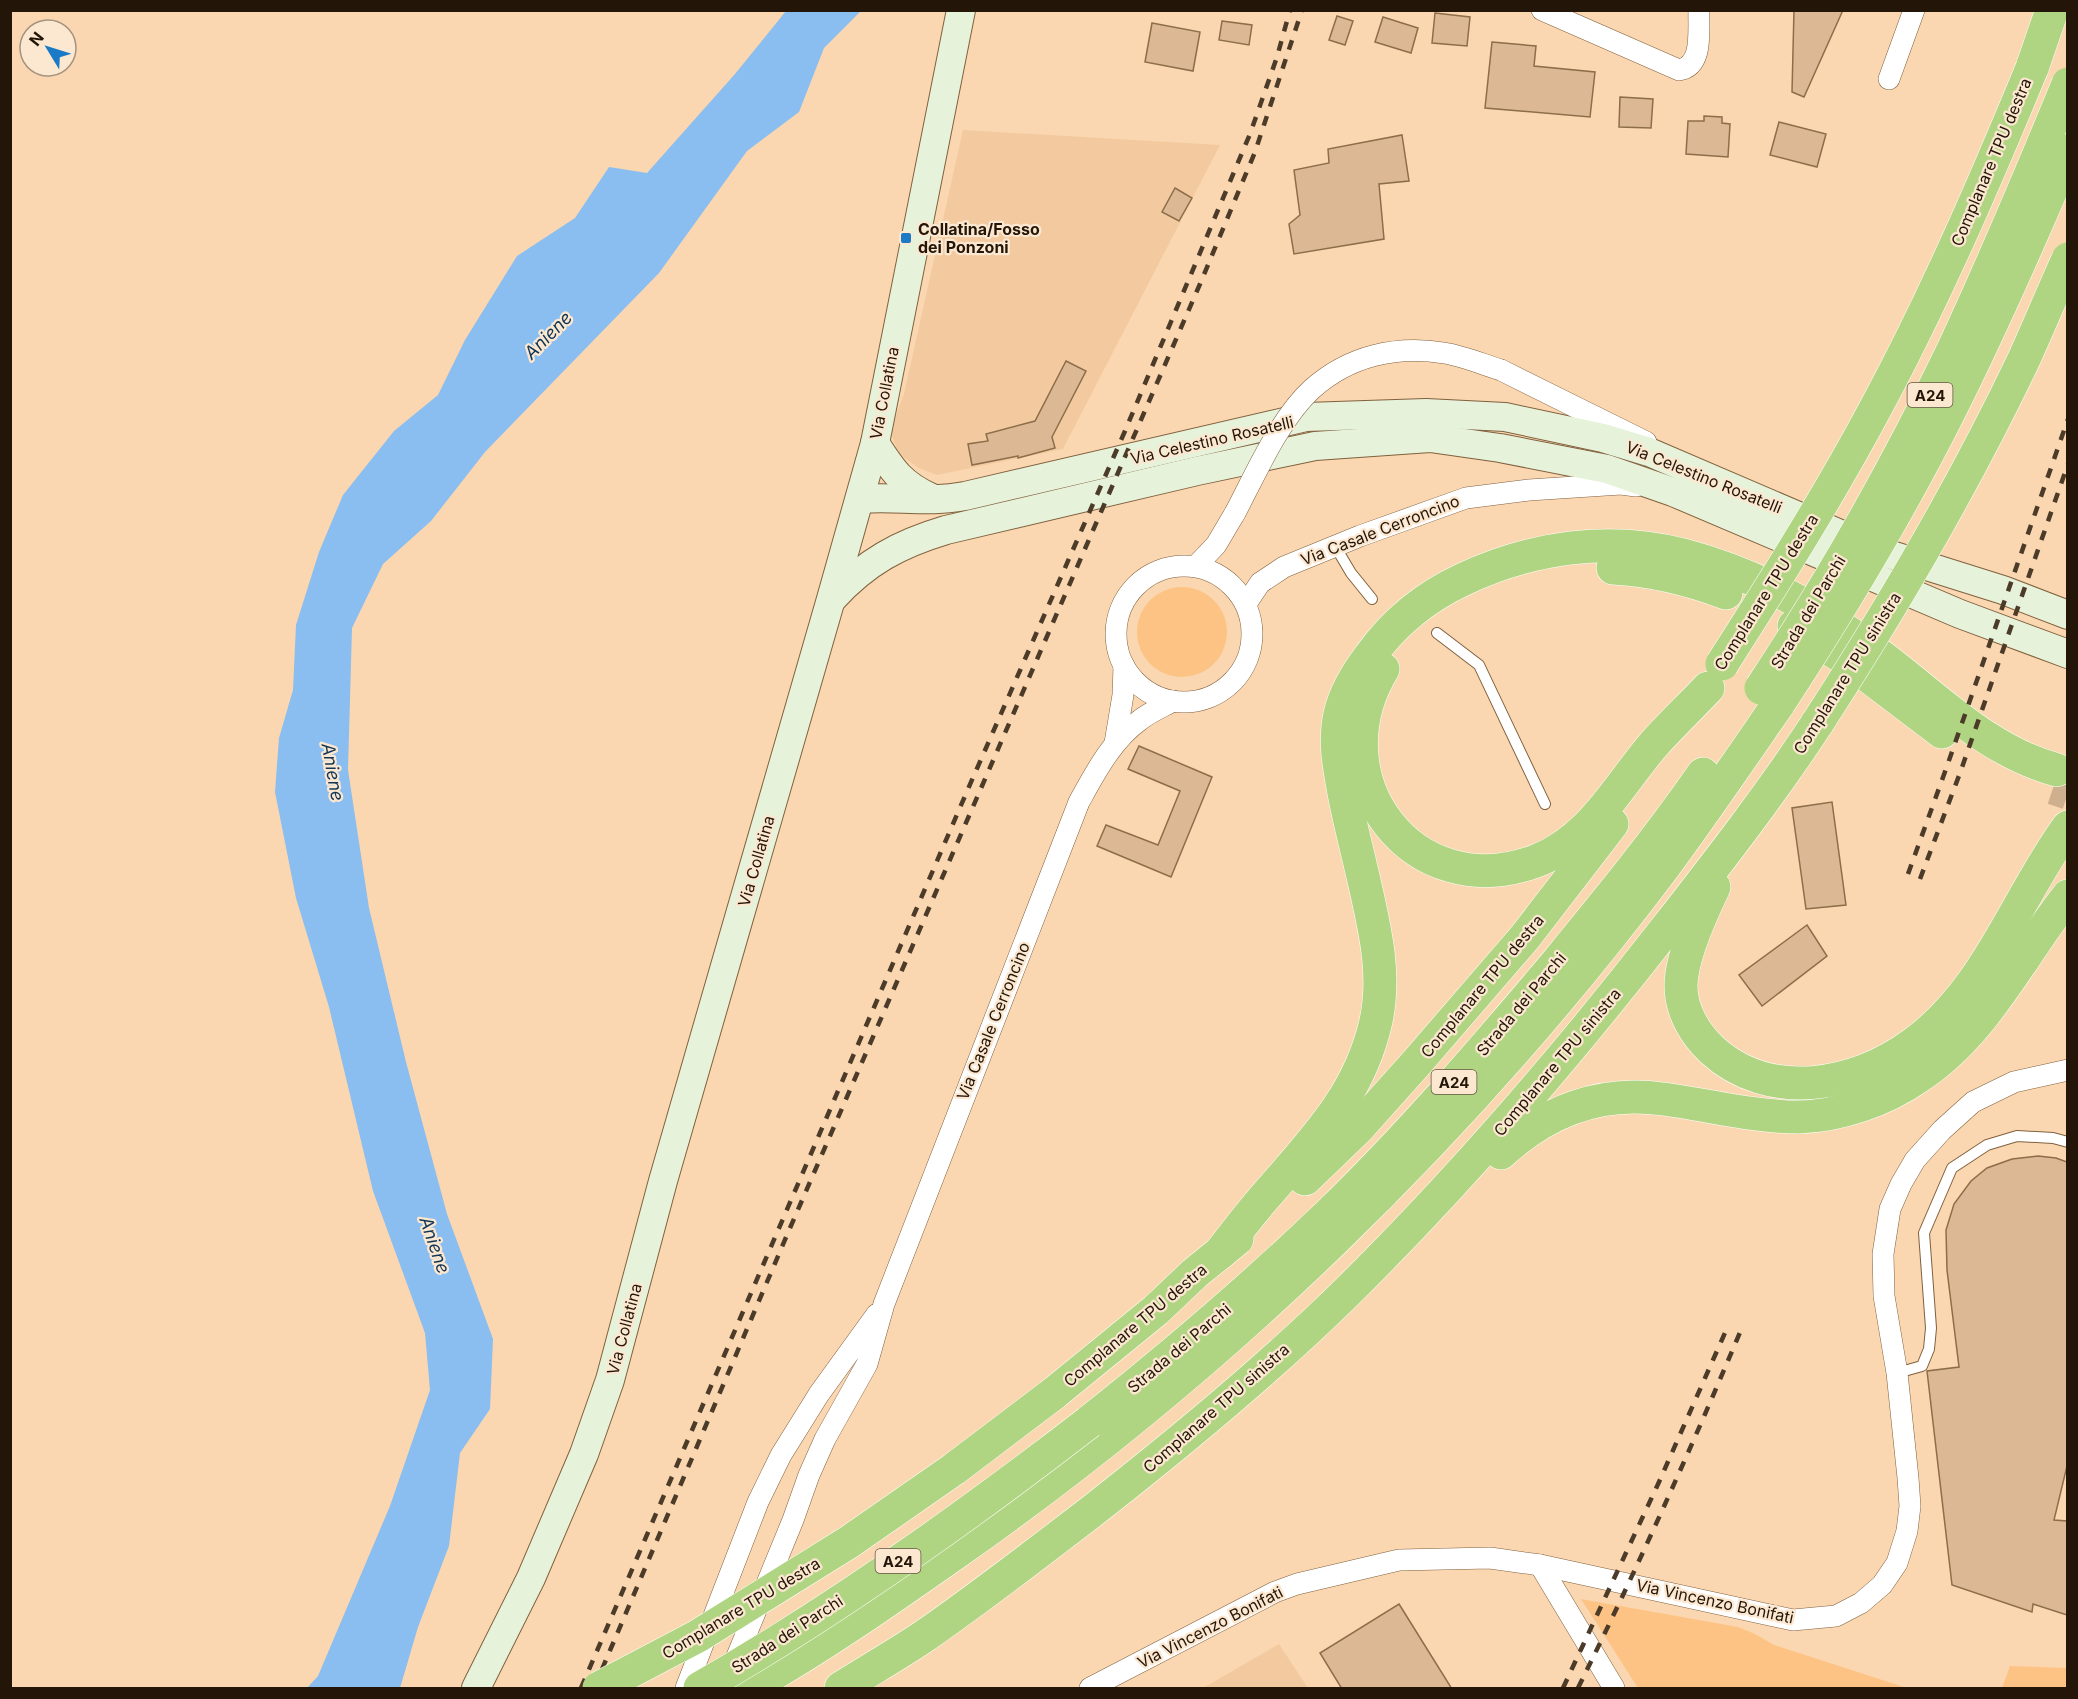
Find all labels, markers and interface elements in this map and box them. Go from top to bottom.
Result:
north arrow [18,18,78,78]
text: N [25,28,48,50]
street label: Complanare TPU destra [1946,75,2036,249]
place label: Collatina/Fosso dei Ponzoni [918,219,1040,257]
marker: Collatina/Fosso dei Ponzoni [899,231,913,245]
water label: Aniene [519,307,576,364]
street label: Via Collatina [865,345,903,441]
road number: A24 [1908,383,1952,407]
street label: Via Celestino Rosatelli [1128,411,1296,469]
street label: Via Celestino Rosatelli [1623,436,1785,518]
street label: Via Casale Cerroncino [1298,490,1462,570]
street label: Complanare TPU destra [1710,510,1822,674]
street label: Strada dei Parchi [1766,552,1850,672]
street label: Complanare TPU sinistra [1789,588,1905,758]
water label: Aniene [317,740,348,803]
street label: Via Collatina [733,813,779,909]
street label: Complanare TPU destra [1416,910,1548,1062]
street label: Via Casale Cerroncino [952,939,1034,1103]
street label: Strada dei Parchi [1472,948,1570,1060]
street label: Complanare TPU sinistra [1489,984,1625,1140]
road number: A24 [1432,1070,1476,1094]
water label: Aniene [415,1213,455,1276]
street label: Complanare TPU destra [1059,1259,1211,1391]
street label: Via Collatina [602,1281,646,1377]
street label: Strada dei Parchi [1123,1299,1235,1397]
street label: Complanare TPU sinistra [1139,1339,1293,1477]
road number: A24 [876,1549,920,1573]
street label: Complanare TPU destra [658,1553,824,1663]
street label: Via Vincenzo Bonifati [1634,1575,1796,1627]
street label: Via Vincenzo Bonifati [1134,1582,1286,1672]
street label: Strada dei Parchi [728,1591,846,1677]

